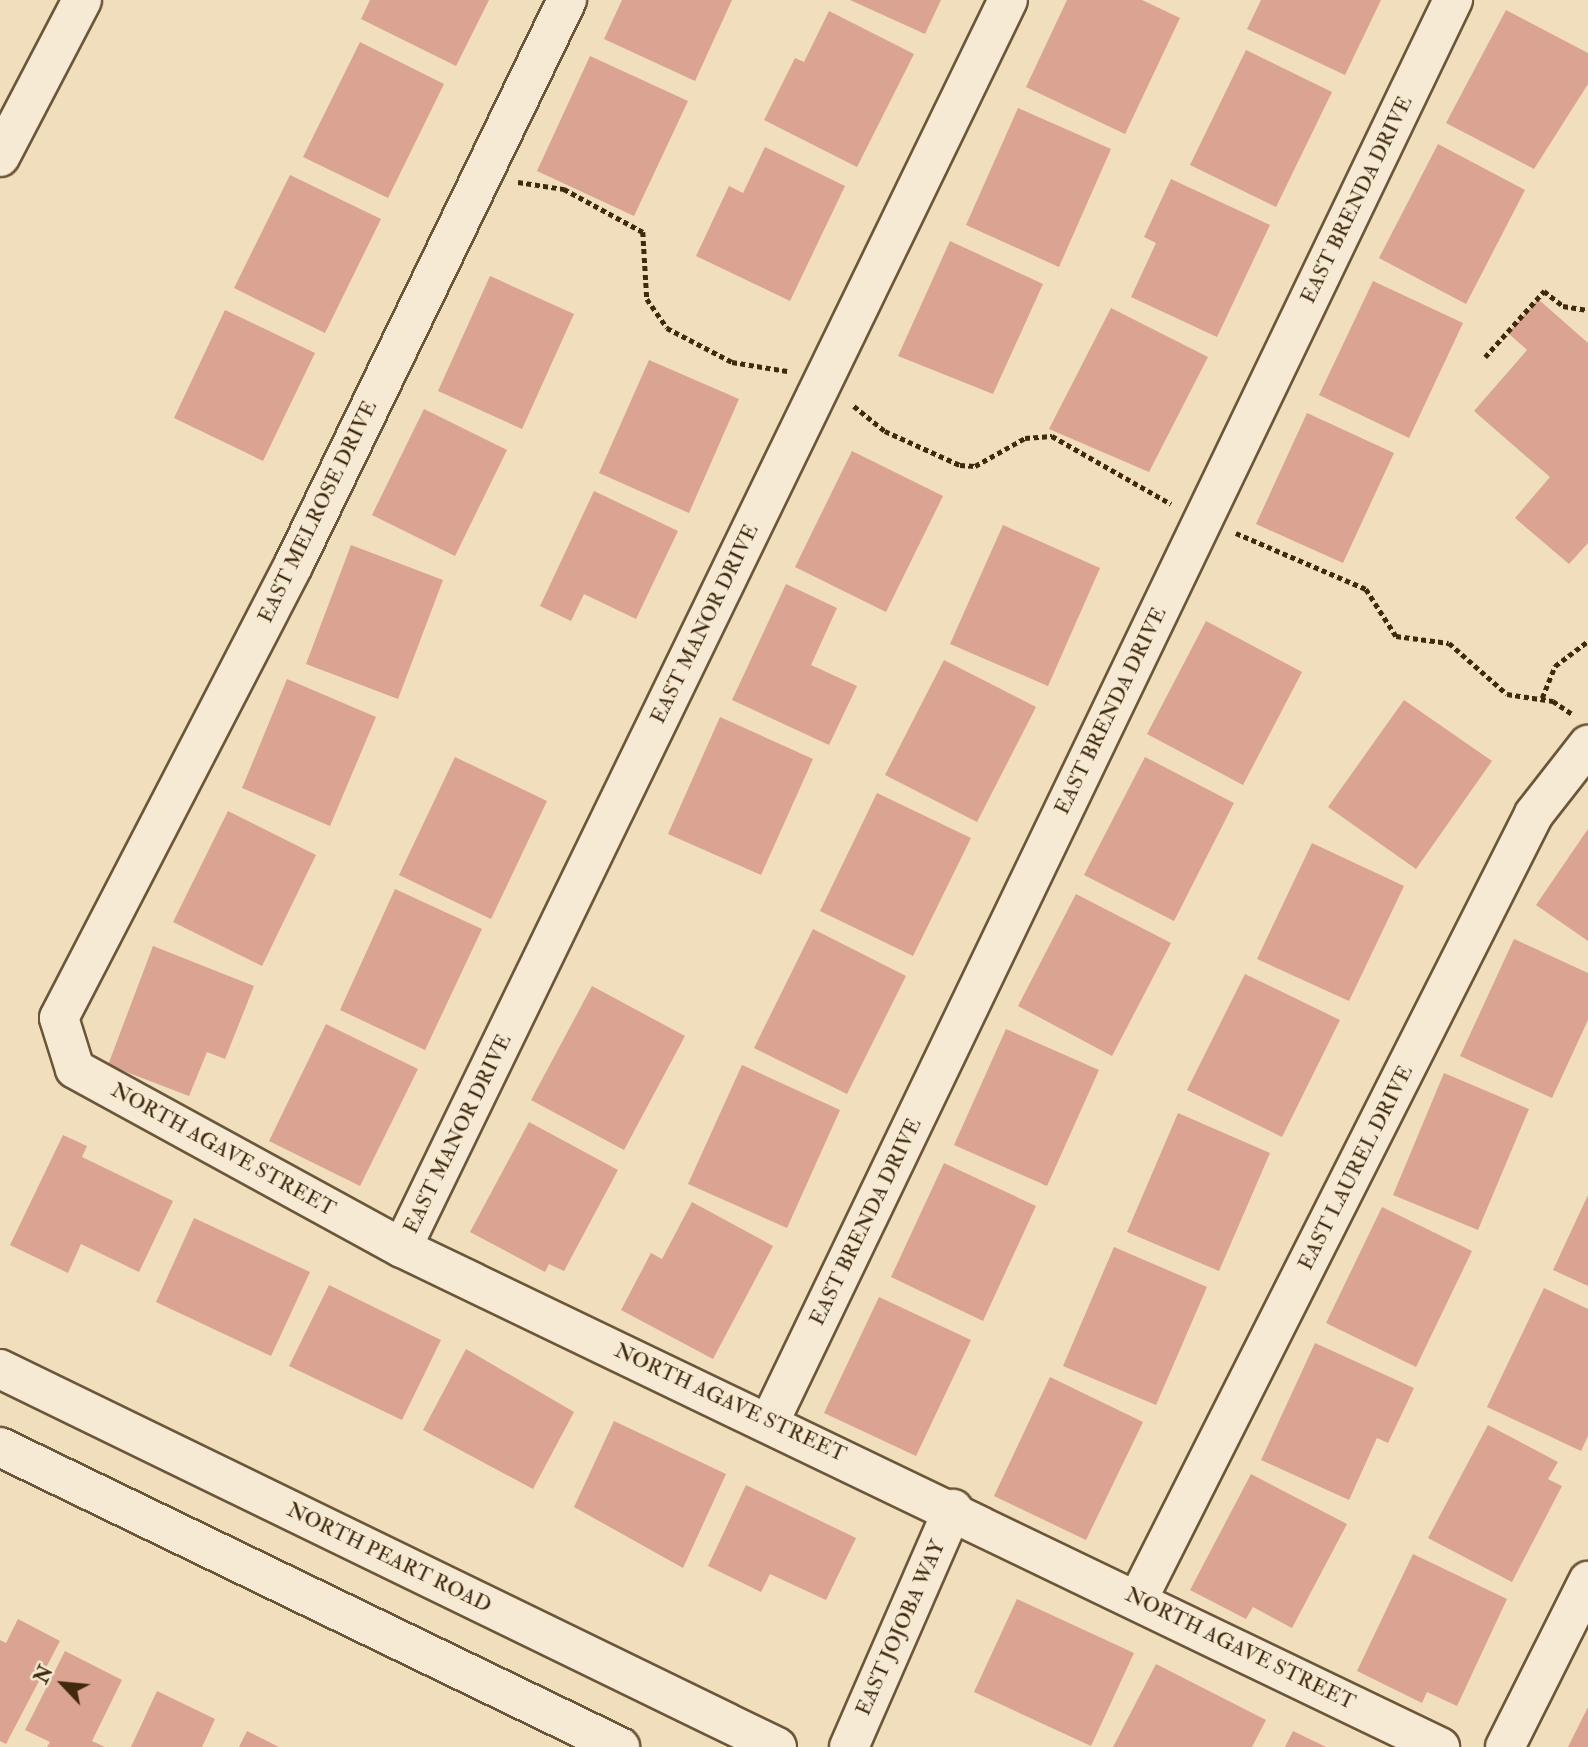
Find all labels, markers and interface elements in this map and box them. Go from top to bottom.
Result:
street label: EAST BRENDA DRIVE [1296,92,1418,308]
street label: EAST MELROSE DRIVE [253,397,383,627]
street label: EAST MANOR DRIVE [646,520,764,728]
street label: EAST BRENDA DRIVE [1050,603,1172,819]
street label: EAST MANOR DRIVE [399,1030,517,1238]
street label: EAST LAUREL DRIVE [1293,1061,1419,1275]
street label: NORTH AGAVE STREET [106,1078,340,1222]
street label: EAST BRENDA DRIVE [805,1114,927,1330]
street label: NORTH AGAVE STREET [610,1338,850,1468]
street label: NORTH PEART ROAD [283,1497,495,1619]
street label: EAST JOJOBA WAY [851,1536,951,1720]
street label: NORTH AGAVE STREET [1121,1582,1359,1716]
north arrow [28,1649,98,1719]
text: N [30,1662,59,1688]

